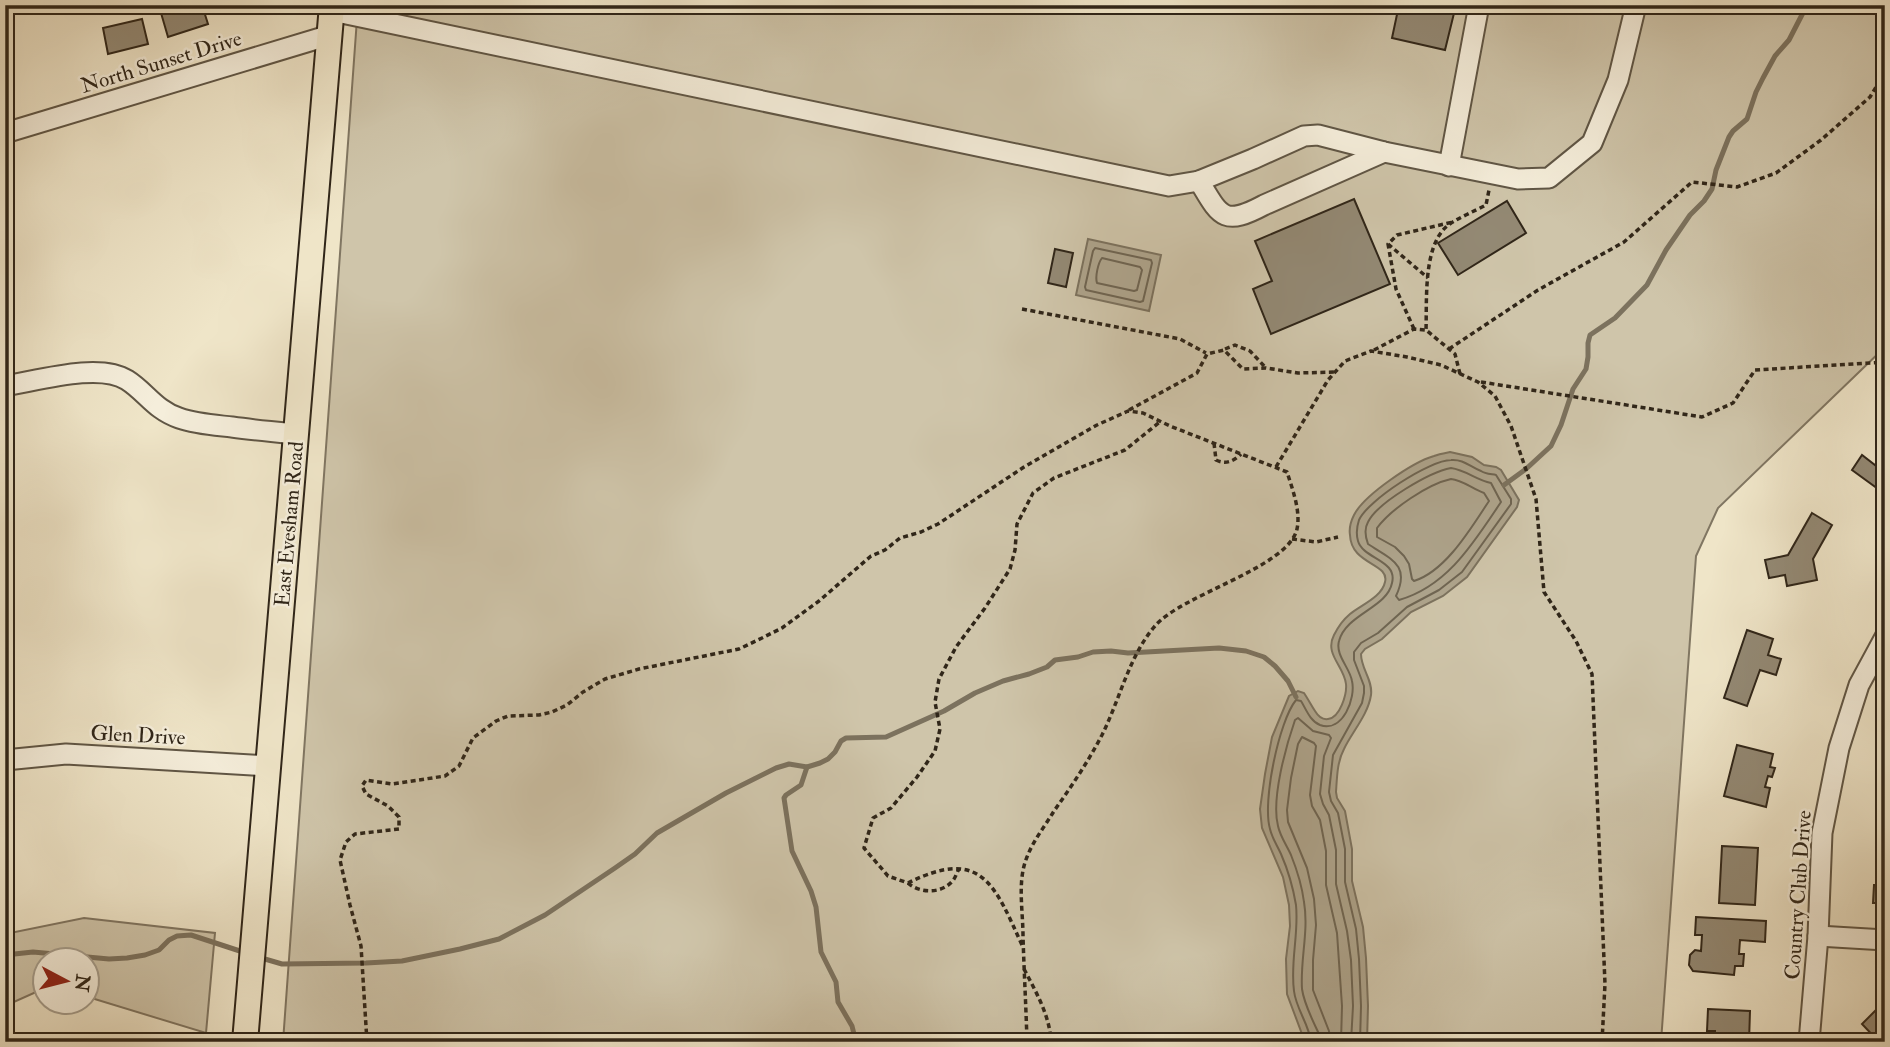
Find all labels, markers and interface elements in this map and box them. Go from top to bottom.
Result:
street label: North Sunset Drive [77,25,245,100]
street label: East Evesham Road [269,440,310,608]
street label: Glen Drive [90,720,186,751]
street label: Country Club Drive [1779,809,1818,981]
north arrow [32,946,102,1016]
text: N [69,972,95,994]

